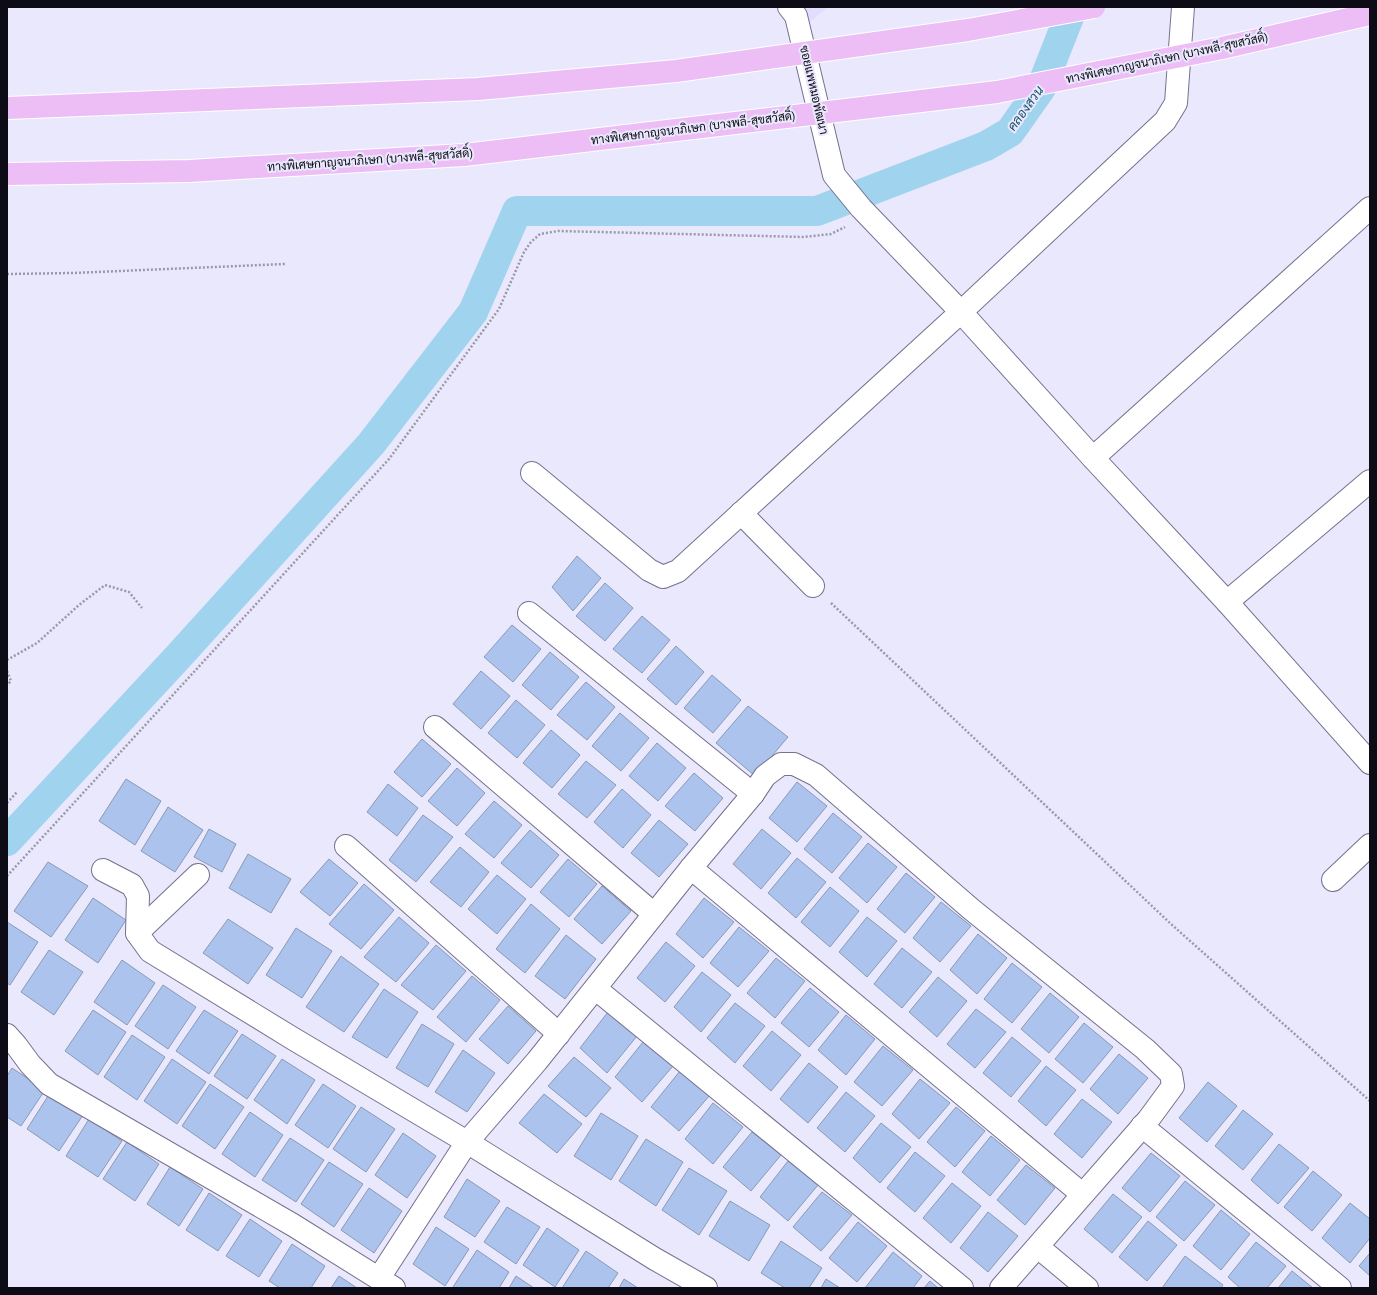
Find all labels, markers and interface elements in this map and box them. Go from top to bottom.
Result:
street label: ทางพิเศษกาญจนาภิเษก (บางพลี-สุขสวัสดิ์) [1064,25,1270,88]
street label: ซอยแพหมอพัฒนา [797,44,832,136]
water label: คลองสวน [1003,82,1048,134]
street label: ทางพิเศษกาญจนาภิเษก (บางพลี-สุขสวัสดิ์) [589,104,796,149]
street label: ทางพิเศษกาญจนาภิเษก (บางพลี-สุขสวัสดิ์) [266,141,473,176]

